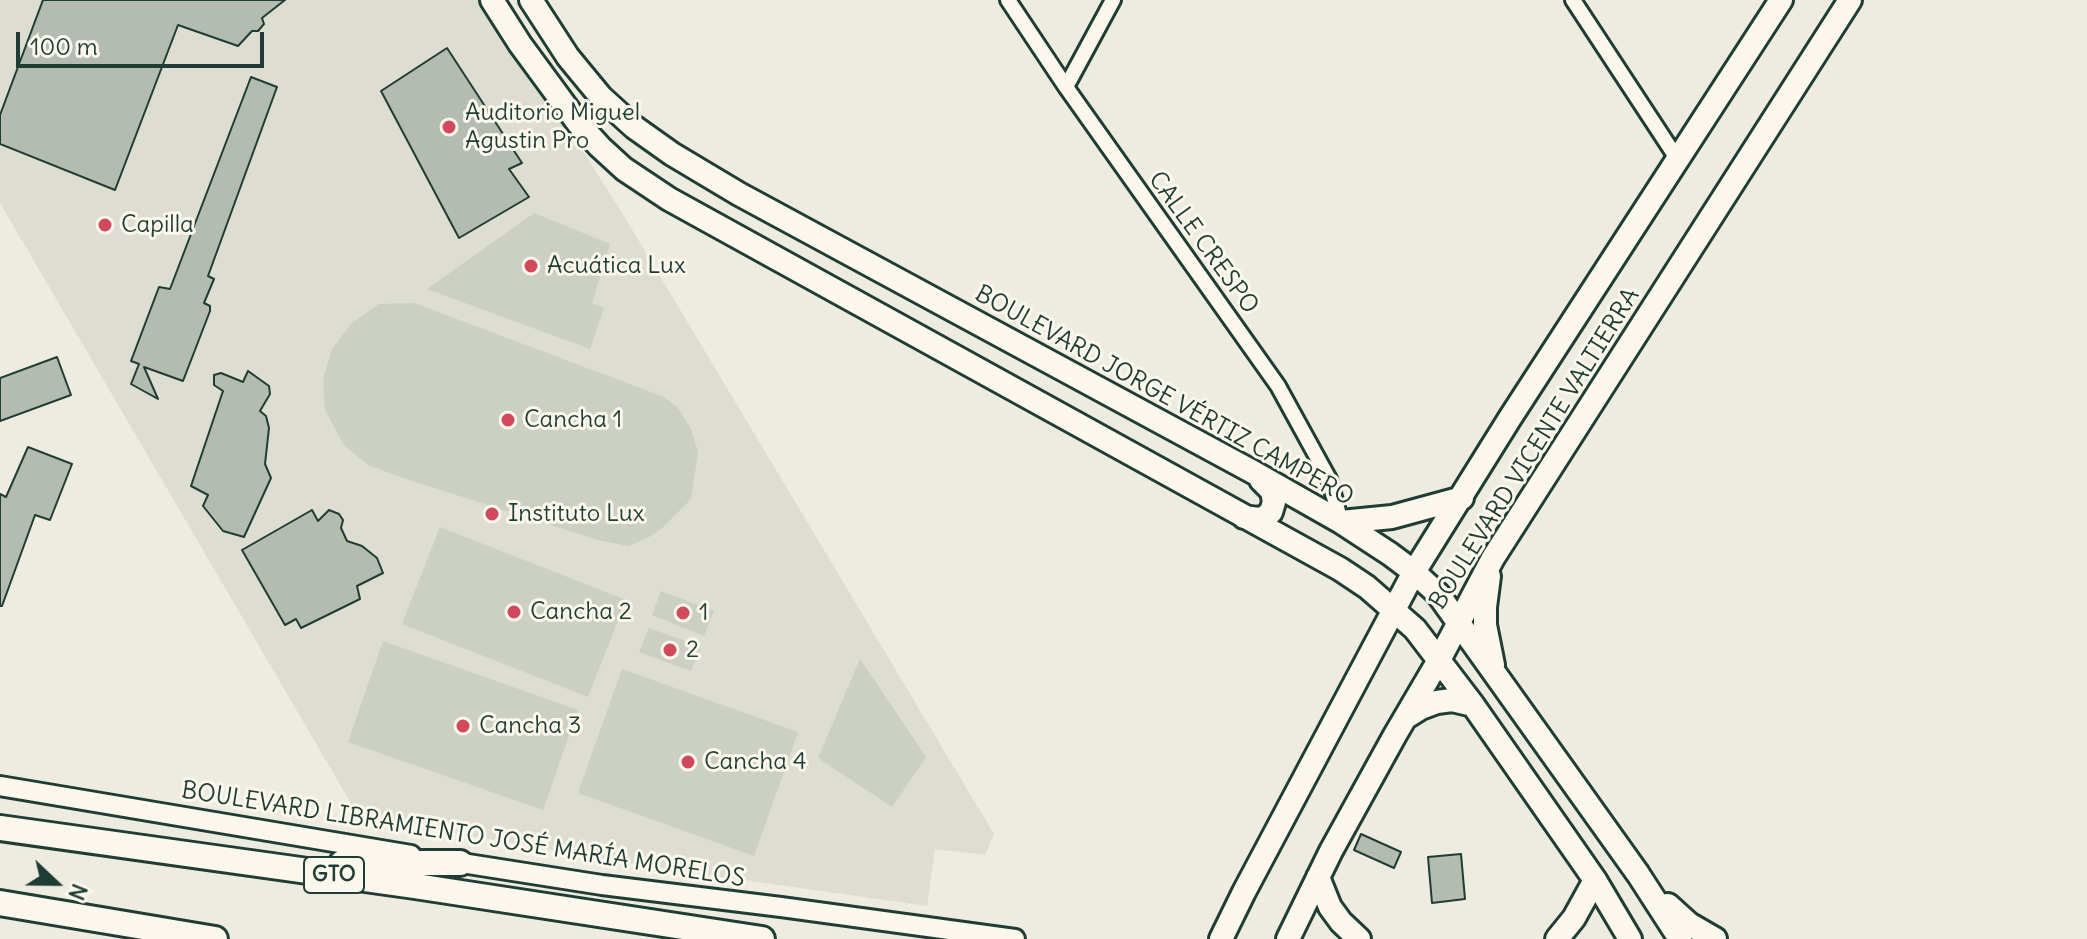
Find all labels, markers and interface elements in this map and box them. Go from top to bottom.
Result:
scale bar [20,16,268,66]
text: 100 m [30,31,98,61]
place label: Auditorio Miguel Agustin Pro [465,99,640,155]
marker: Auditorio Miguel Agustin Pro [440,118,458,136]
street label: CALLE CRESPO [1142,166,1264,320]
place label: Capilla [121,211,194,239]
marker: Capilla [96,216,114,234]
place label: Acuática Lux [547,252,686,280]
marker: Acuática Lux [522,257,540,275]
street label: BOULEVARD JORGE VÉRTIZ CAMPERO [970,280,1358,512]
street label: BOULEVARD VICENTE VALTIERRA [1424,283,1646,615]
place label: Cancha 1 [524,406,622,434]
marker: Cancha 1 [499,411,517,429]
place label: Instituto Lux [508,500,645,528]
marker: Instituto Lux [483,505,501,523]
place label: Cancha 2 [530,598,632,626]
place label: 1 [699,599,709,627]
marker: Cancha 2 [505,603,523,621]
marker: 1 [674,604,692,622]
place label: 2 [686,636,699,664]
marker: 2 [661,641,679,659]
place label: Cancha 3 [479,712,581,740]
marker: Cancha 3 [454,717,472,735]
place label: Cancha 4 [704,748,807,776]
marker: Cancha 4 [679,753,697,771]
street label: BOULEVARD LIBRAMIENTO JOSÉ MARÍA MORELOS [179,776,747,894]
north arrow [16,843,96,923]
road number: GTO [304,857,364,893]
text: N [62,880,94,904]

